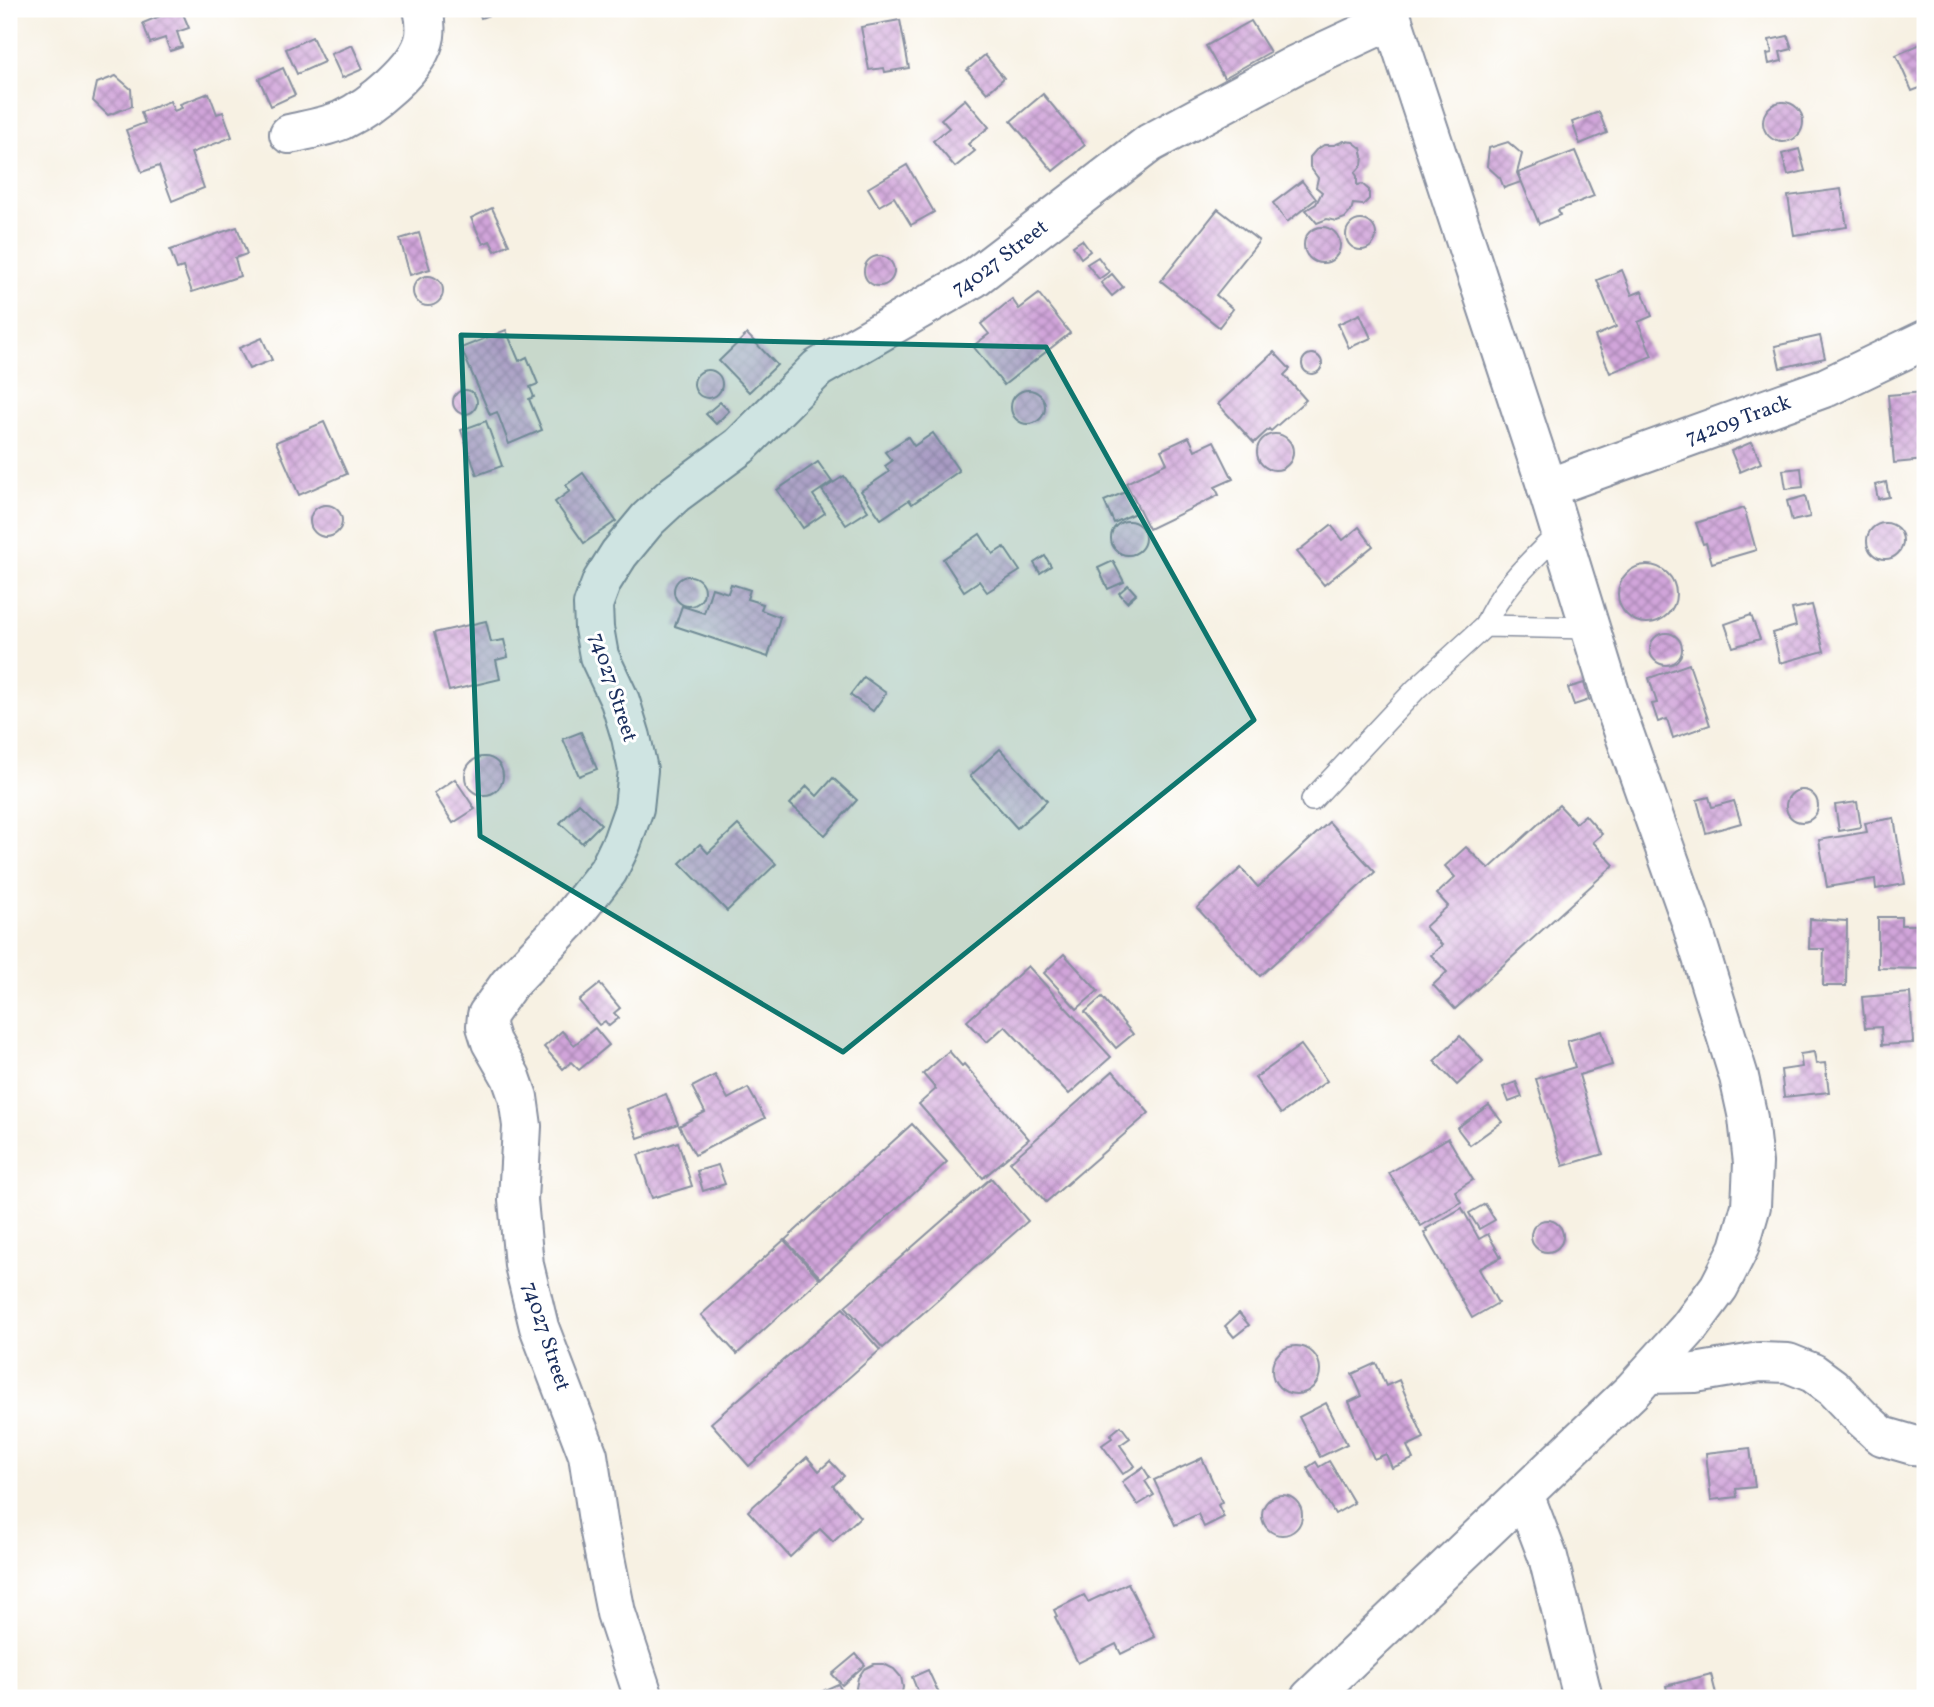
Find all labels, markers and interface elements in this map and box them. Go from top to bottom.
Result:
street label: 74027 Street [947,213,1055,304]
street label: 74209 Track [1682,388,1796,453]
street label: 74027 Street [581,629,644,746]
street label: 74027 Street [514,1278,577,1395]

